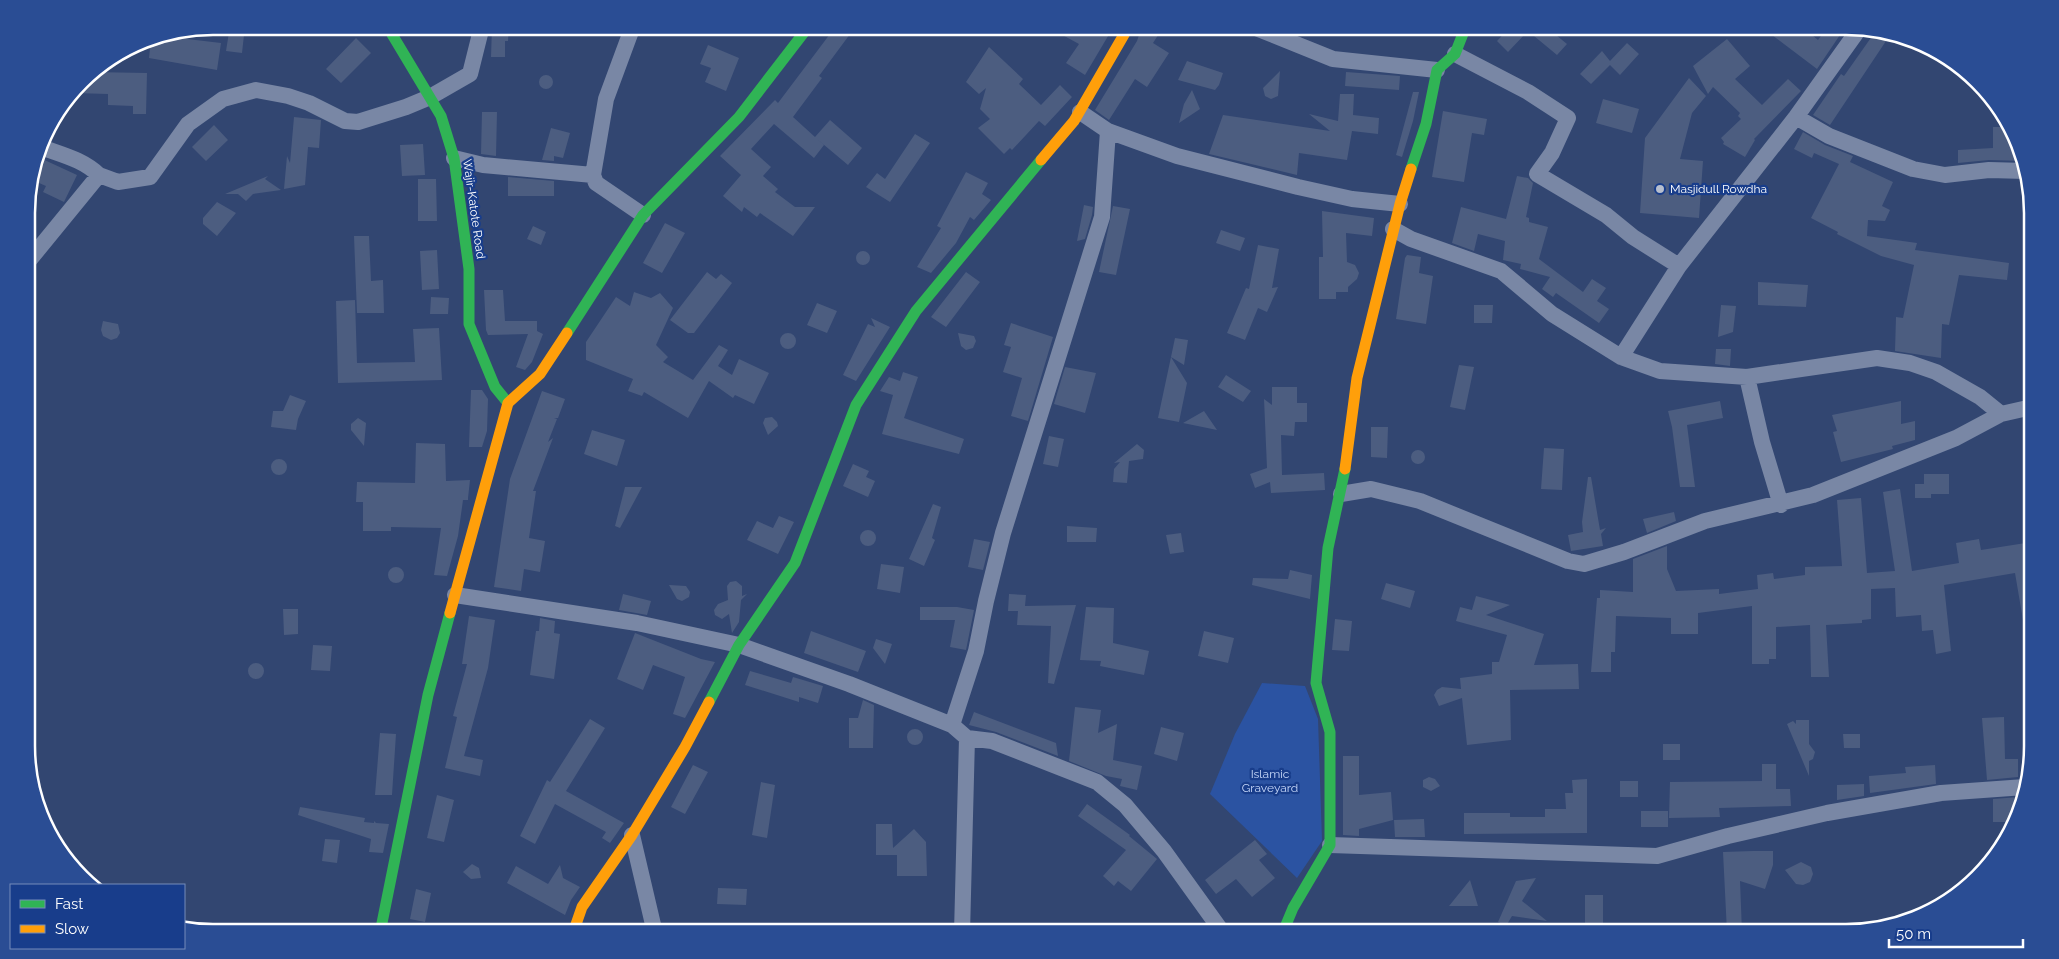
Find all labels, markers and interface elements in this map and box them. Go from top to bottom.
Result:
street label: Wajir-Katote Road [460,158,488,260]
place label: Masjidull Rowdha [1670,182,1767,196]
marker: Masjidull Rowdha [1654,183,1666,195]
park label: Islamic Graveyard [1242,767,1298,795]
legend [10,884,185,949]
text: Fast [55,895,83,913]
scale bar [1889,916,2023,948]
text: Slow [55,920,89,938]
text: 50 m [1896,925,1931,943]

